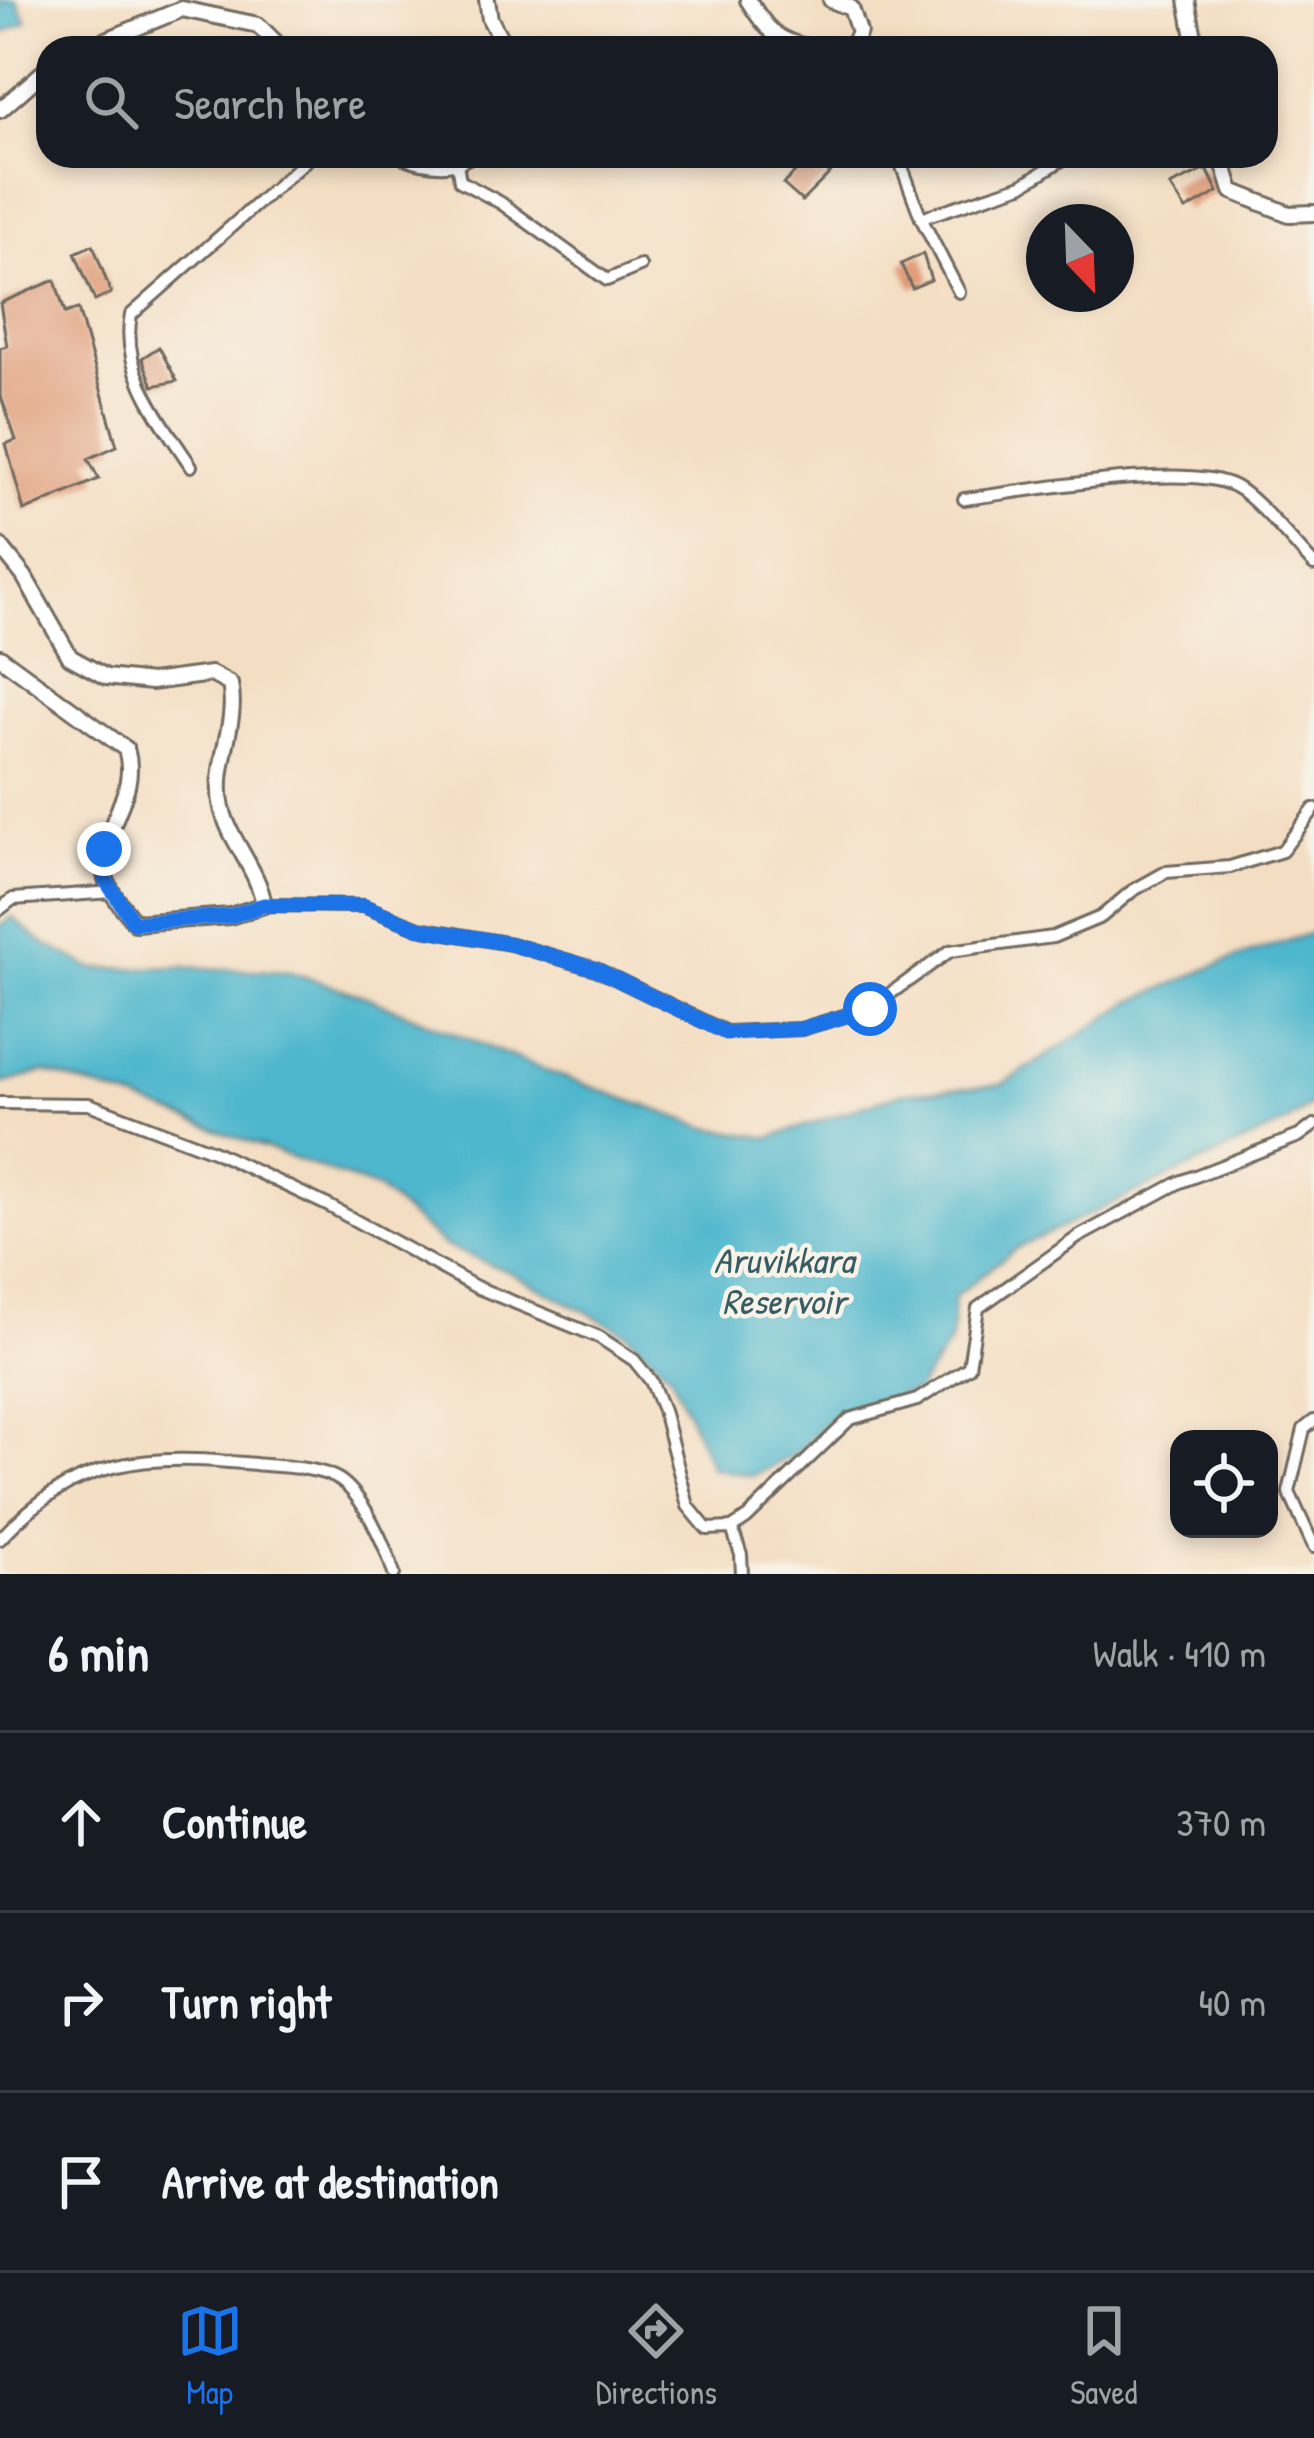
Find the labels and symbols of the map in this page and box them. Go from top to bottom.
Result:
north arrow [1026,204,1134,312]
route end [77,822,131,876]
route start [843,982,897,1036]
water label: Aruvikkara Reservoir [714,1235,858,1325]

